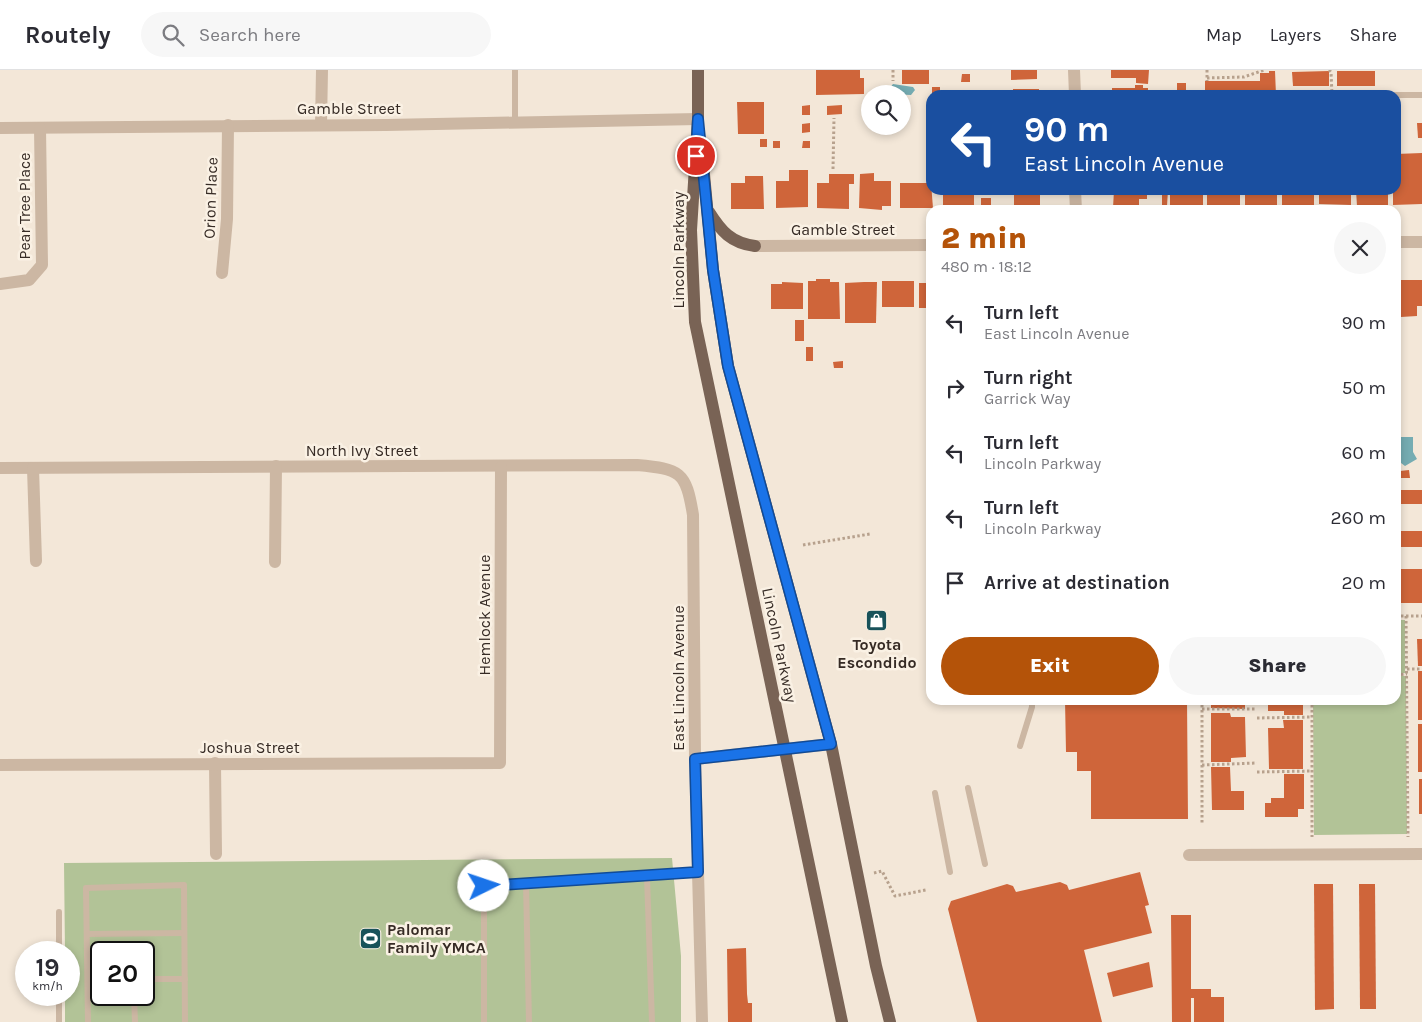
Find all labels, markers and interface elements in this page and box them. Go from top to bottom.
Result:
search box [141,12,491,57]
text: Routely [25,21,111,49]
icon: search [159,21,187,49]
text: Search here [199,24,301,46]
text: Map [1206,24,1242,46]
text: Layers [1270,24,1322,46]
text: Share [1350,24,1397,46]
map controls [861,85,911,135]
button: search [861,85,911,135]
street label: Gamble Street [297,99,401,118]
text: 90 m [1024,109,1110,150]
icon: left [941,110,1006,175]
pin [675,135,717,177]
icon: arrive [682,142,710,170]
text: East Lincoln Avenue [1024,151,1224,177]
street label: Pear Tree Place [15,153,34,259]
street label: Orion Place [200,157,221,239]
street label: Lincoln Parkway [669,191,688,309]
street label: Gamble Street [791,220,895,239]
text: 2 min [941,220,1027,256]
button: close [1334,222,1386,274]
text: 480 m · 18:12 [941,257,1032,276]
text: Turn left [984,302,1059,324]
icon: left [941,309,969,337]
text: 90 m [1341,312,1386,334]
text: East Lincoln Avenue [984,324,1130,343]
text: Turn right [984,367,1073,389]
icon: right [941,374,969,402]
text: 50 m [1342,377,1386,399]
text: Garrick Way [984,389,1071,408]
text: Turn left [984,432,1059,454]
icon: left [941,439,969,467]
street label: North Ivy Street [306,441,418,460]
text: 60 m [1342,442,1386,464]
text: Lincoln Parkway [984,454,1101,473]
text: Turn left [984,497,1059,519]
icon: left [941,504,969,532]
text: 260 m [1331,507,1386,529]
text: Lincoln Parkway [984,519,1101,538]
street label: Hemlock Avenue [475,555,494,675]
icon: arrive [941,569,969,597]
text: Arrive at destination [984,572,1170,594]
text: 20 m [1341,572,1386,594]
street label: Lincoln Parkway [758,586,801,705]
street label: East Lincoln Avenue [669,605,688,751]
shop icon: Toyota Escondido [865,608,889,632]
place label: Toyota Escondido [837,635,917,672]
button: Exit [941,637,1159,695]
button: Share [1169,637,1386,695]
street label: Joshua Street [200,738,300,757]
position arrow [457,859,509,911]
place label: Palomar Family YMCA [387,920,486,957]
sports icon: Palomar Family YMCA [359,926,383,950]
speed limit sign: 20 [90,941,155,1006]
text: 19 [35,953,60,982]
text: km/h [32,979,63,993]

